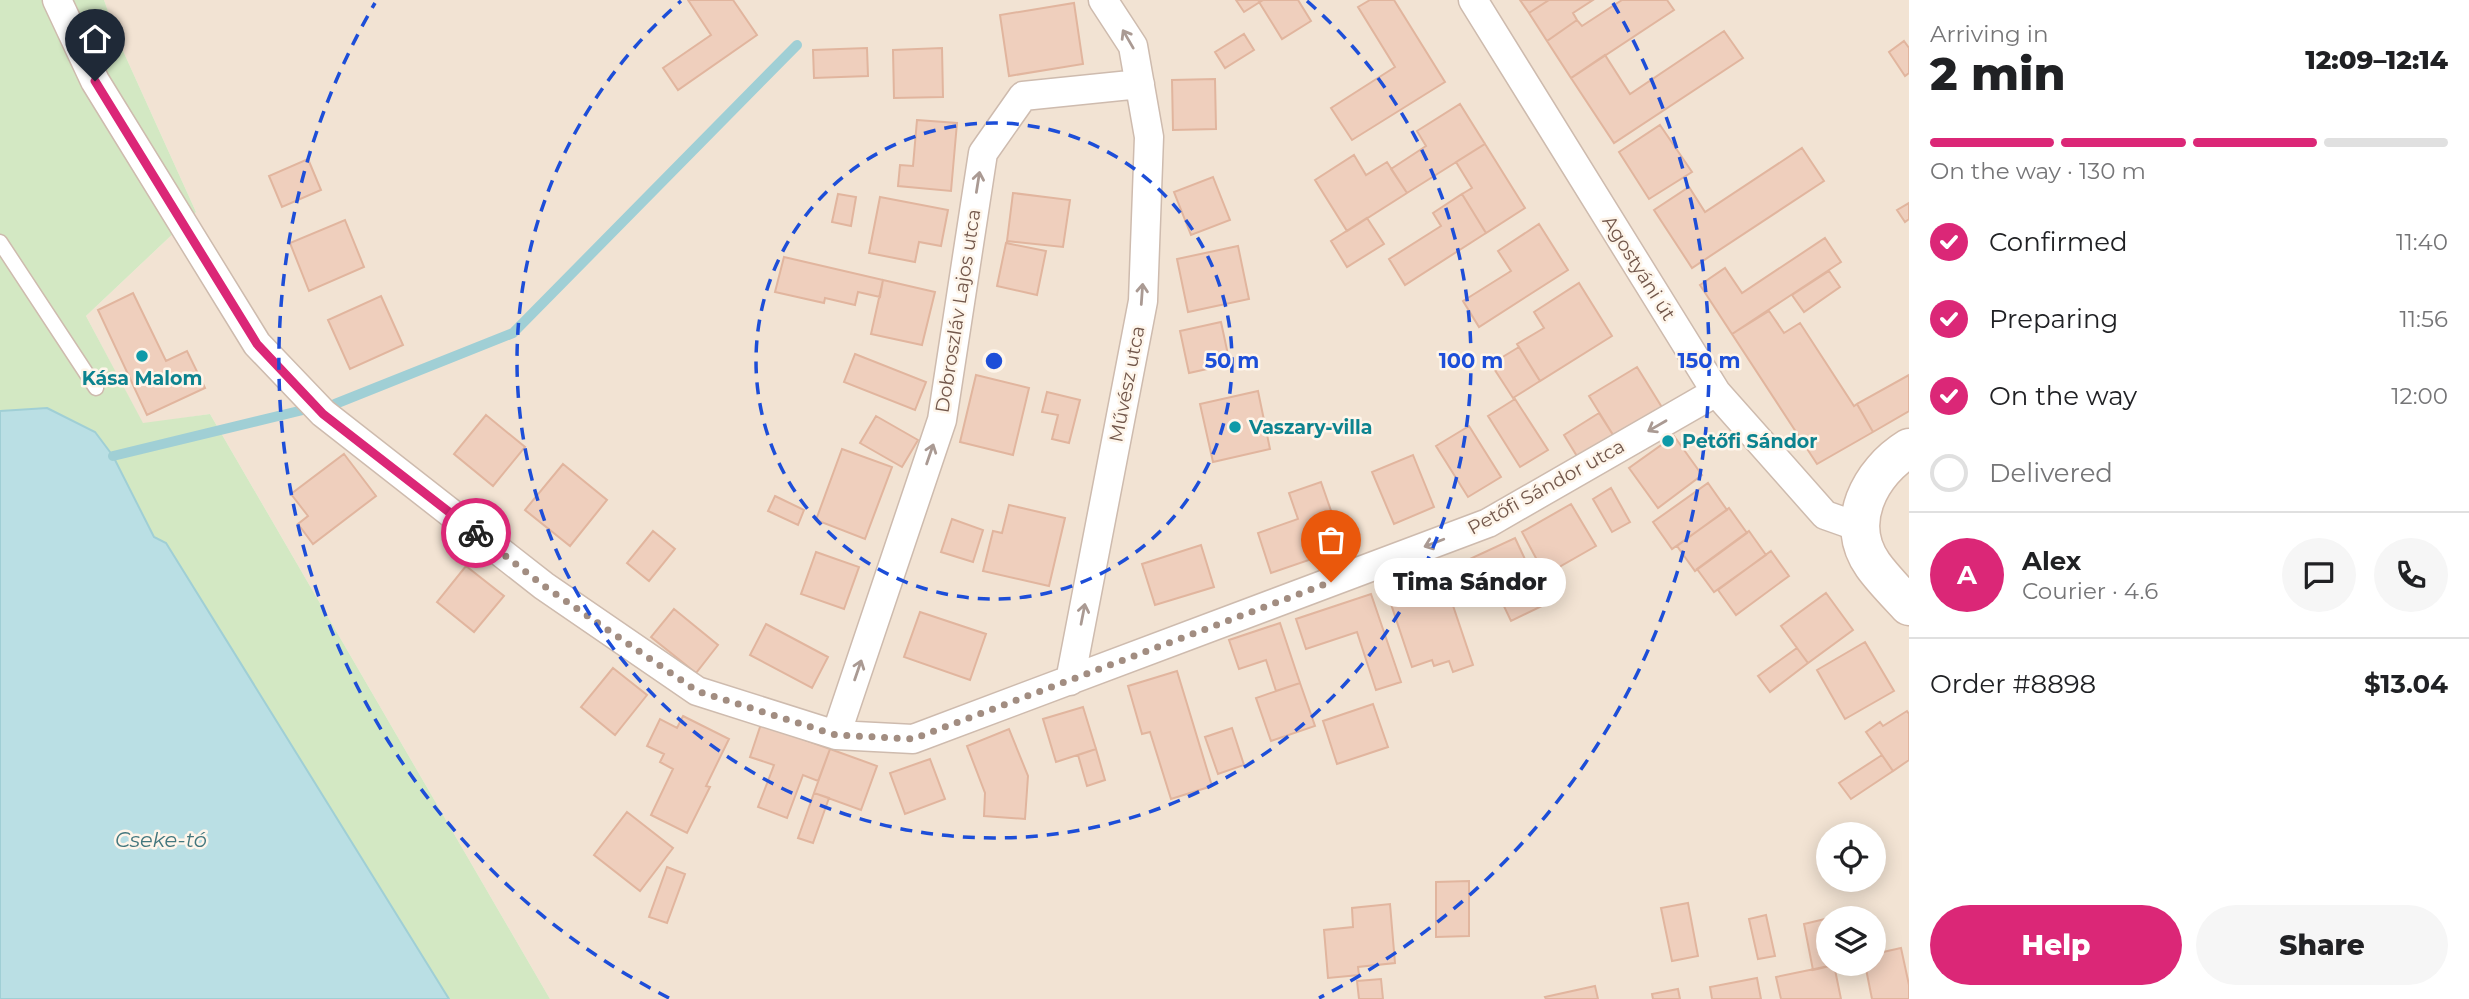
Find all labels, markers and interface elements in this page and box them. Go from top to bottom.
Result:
pin [65,9,125,81]
icon: home [76,20,114,58]
text: Arriving in [1930,20,2049,48]
one-way arrow [1121,30,1135,50]
text: 12:09–12:14 [2305,44,2448,76]
text: 2 min [1930,45,2065,102]
text: On the way · 130 m [1930,157,2146,185]
one-way arrow [972,171,985,194]
street label: Dobroszláv Lajos utca [931,207,985,415]
street label: Agostyáni út [1598,211,1681,325]
icon: check [1930,223,1968,261]
text: Confirmed [1989,226,2128,258]
text: 11:40 [2396,228,2448,256]
one-way arrow [1136,283,1149,306]
icon: check [1930,300,1968,338]
text: Preparing [1989,303,2118,335]
text: 11:56 [2399,305,2448,333]
street label: Művész utca [1104,324,1150,444]
marker: Kása Malom [134,348,150,364]
text: 50 m [1205,348,1259,373]
text: 100 m [1439,348,1503,373]
text: 150 m [1678,348,1740,373]
centre of rings [982,349,1006,373]
place label: Kása Malom [82,367,202,390]
icon: check [1930,377,1968,415]
text: On the way [1989,380,2137,412]
text: 12:00 [2391,382,2448,410]
place label: Vaszary-villa [1248,416,1373,439]
marker: Vaszary-villa [1227,419,1243,435]
one-way arrow [1647,419,1667,433]
place label: Petőfi Sándor [1682,430,1817,453]
marker: Petőfi Sándor [1660,433,1676,449]
street label: Petőfi Sándor utca [1464,434,1628,540]
one-way arrow [925,444,938,466]
text: Delivered [1989,457,2113,489]
courier [441,498,511,568]
pin [1301,510,1361,582]
icon: bike [457,514,495,552]
icon: bag [1312,521,1350,559]
one-way arrow [1424,538,1446,551]
button: chat [2282,538,2356,612]
button: phone [2374,538,2448,612]
text: Alex [2022,545,2081,577]
callout: Tima Sándor [1373,558,1566,606]
text: A [1957,559,1977,591]
text: Tima Sándor [1393,568,1547,596]
text: Courier · 4.6 [2022,577,2158,605]
one-way arrow [1077,603,1090,626]
one-way arrow [852,659,865,681]
text: Order #8898 [1930,668,2096,700]
text: $13.04 [2364,668,2448,700]
map controls [1816,822,1886,976]
button: locate [1816,822,1886,892]
water label: Cseke-tó [115,827,207,852]
button: Help [1930,905,2182,985]
button: Share [2196,905,2448,985]
button: layers [1816,906,1886,976]

